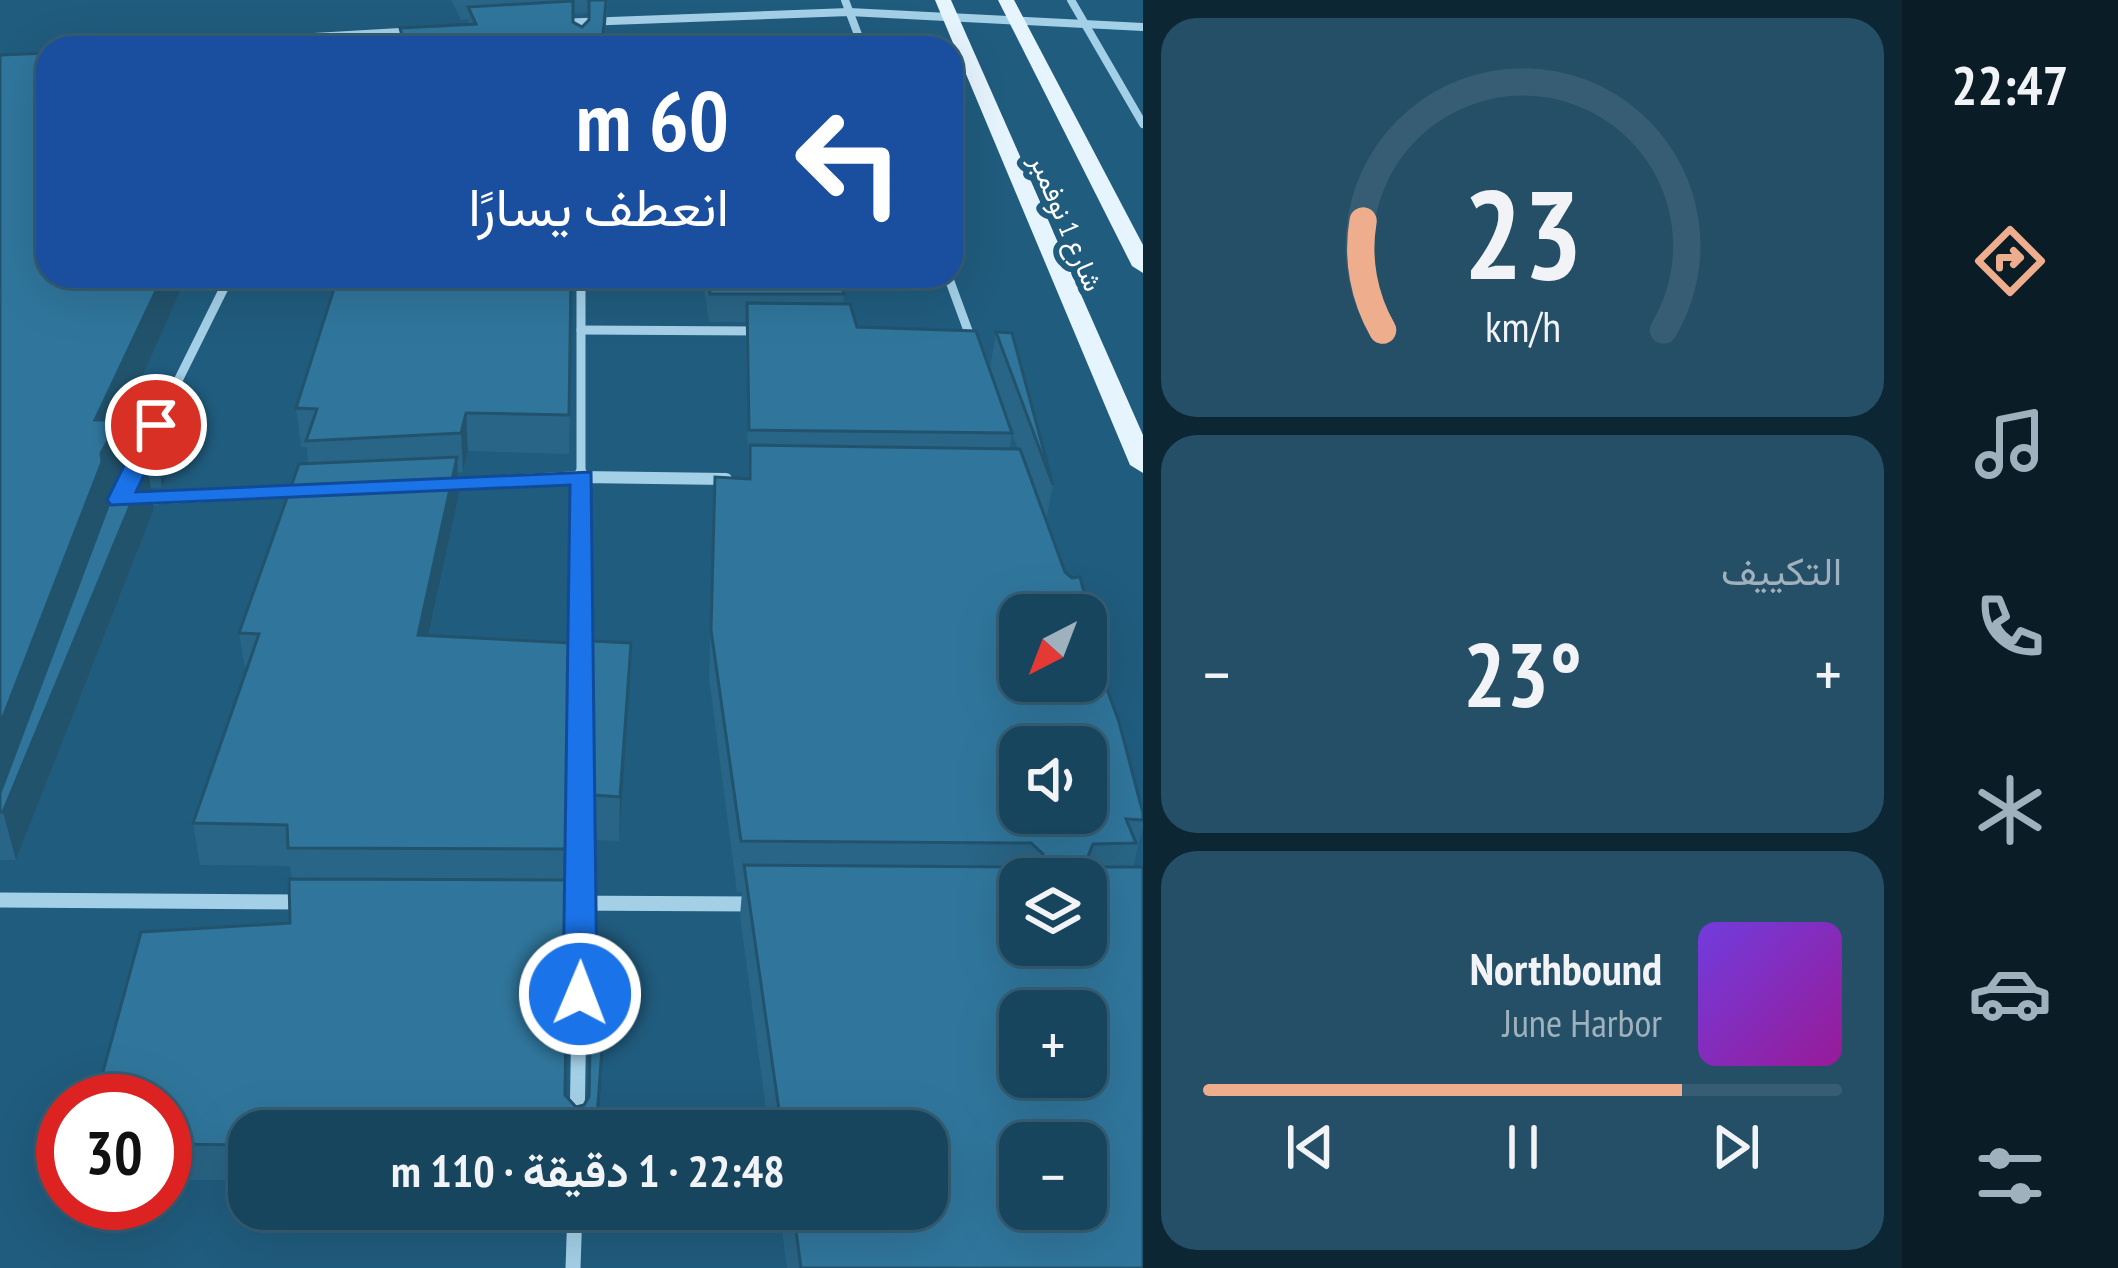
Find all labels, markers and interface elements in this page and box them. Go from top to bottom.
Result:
text: 22:47 [1952,50,2068,120]
text: 60 m [576,65,729,174]
icon: left [771,84,927,240]
street label: شارع 1 نوفمبر [1021,148,1111,297]
text: 23 [1463,153,1582,314]
text: انعطف يسارًا [468,171,729,241]
icon: directions [1968,219,2052,303]
text: km/h [1484,298,1561,354]
pin [105,374,207,476]
icon: arrive [123,392,189,458]
icon: music [1968,402,2052,486]
text: التكييف [1721,545,1842,596]
icon: phone [1968,585,2052,669]
north arrow [999,594,1107,702]
map controls [999,594,1107,1230]
text: 23° [1463,615,1582,732]
text: − [1203,631,1230,716]
text: + [1815,631,1842,716]
button: sound [999,726,1107,834]
icon: climate [1968,768,2052,852]
button: layers [999,858,1107,966]
position arrow [517,931,643,1057]
text: Northbound [1470,939,1662,997]
icon: car [1968,951,2052,1035]
button: + [999,990,1107,1098]
text: June Harbor [1503,997,1662,1048]
speed limit sign: 30 [36,1074,192,1230]
icon: previous [1277,1114,1343,1180]
icon: pause [1490,1114,1556,1180]
icon: next [1703,1114,1769,1180]
button: − [999,1122,1107,1230]
icon: filters [1968,1134,2052,1218]
text: 22:48 · 1 دقيقة · 110 m [391,1141,785,1199]

